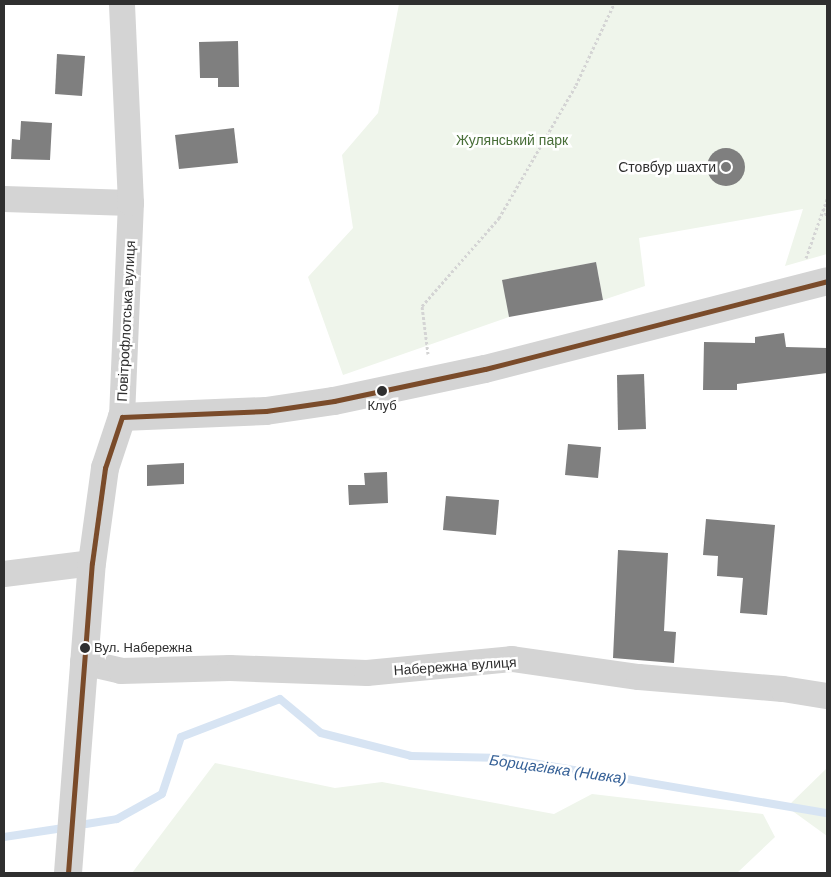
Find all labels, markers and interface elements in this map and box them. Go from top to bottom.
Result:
park label: Жулянський парк [456,132,568,148]
place label: Cтовбур шахти [618,159,716,175]
marker: Cтовбур шахти [720,161,732,173]
street label: Повітрофлотська вулиця [113,240,139,402]
marker: Клуб [377,386,387,396]
place label: Клуб [367,398,397,414]
place label: Вул. Набережна [94,640,192,656]
marker: Вул. Набережна [80,643,90,653]
street label: Набережна вулиця [393,653,517,679]
water label: Борщагівка (Нивка) [488,750,628,788]

